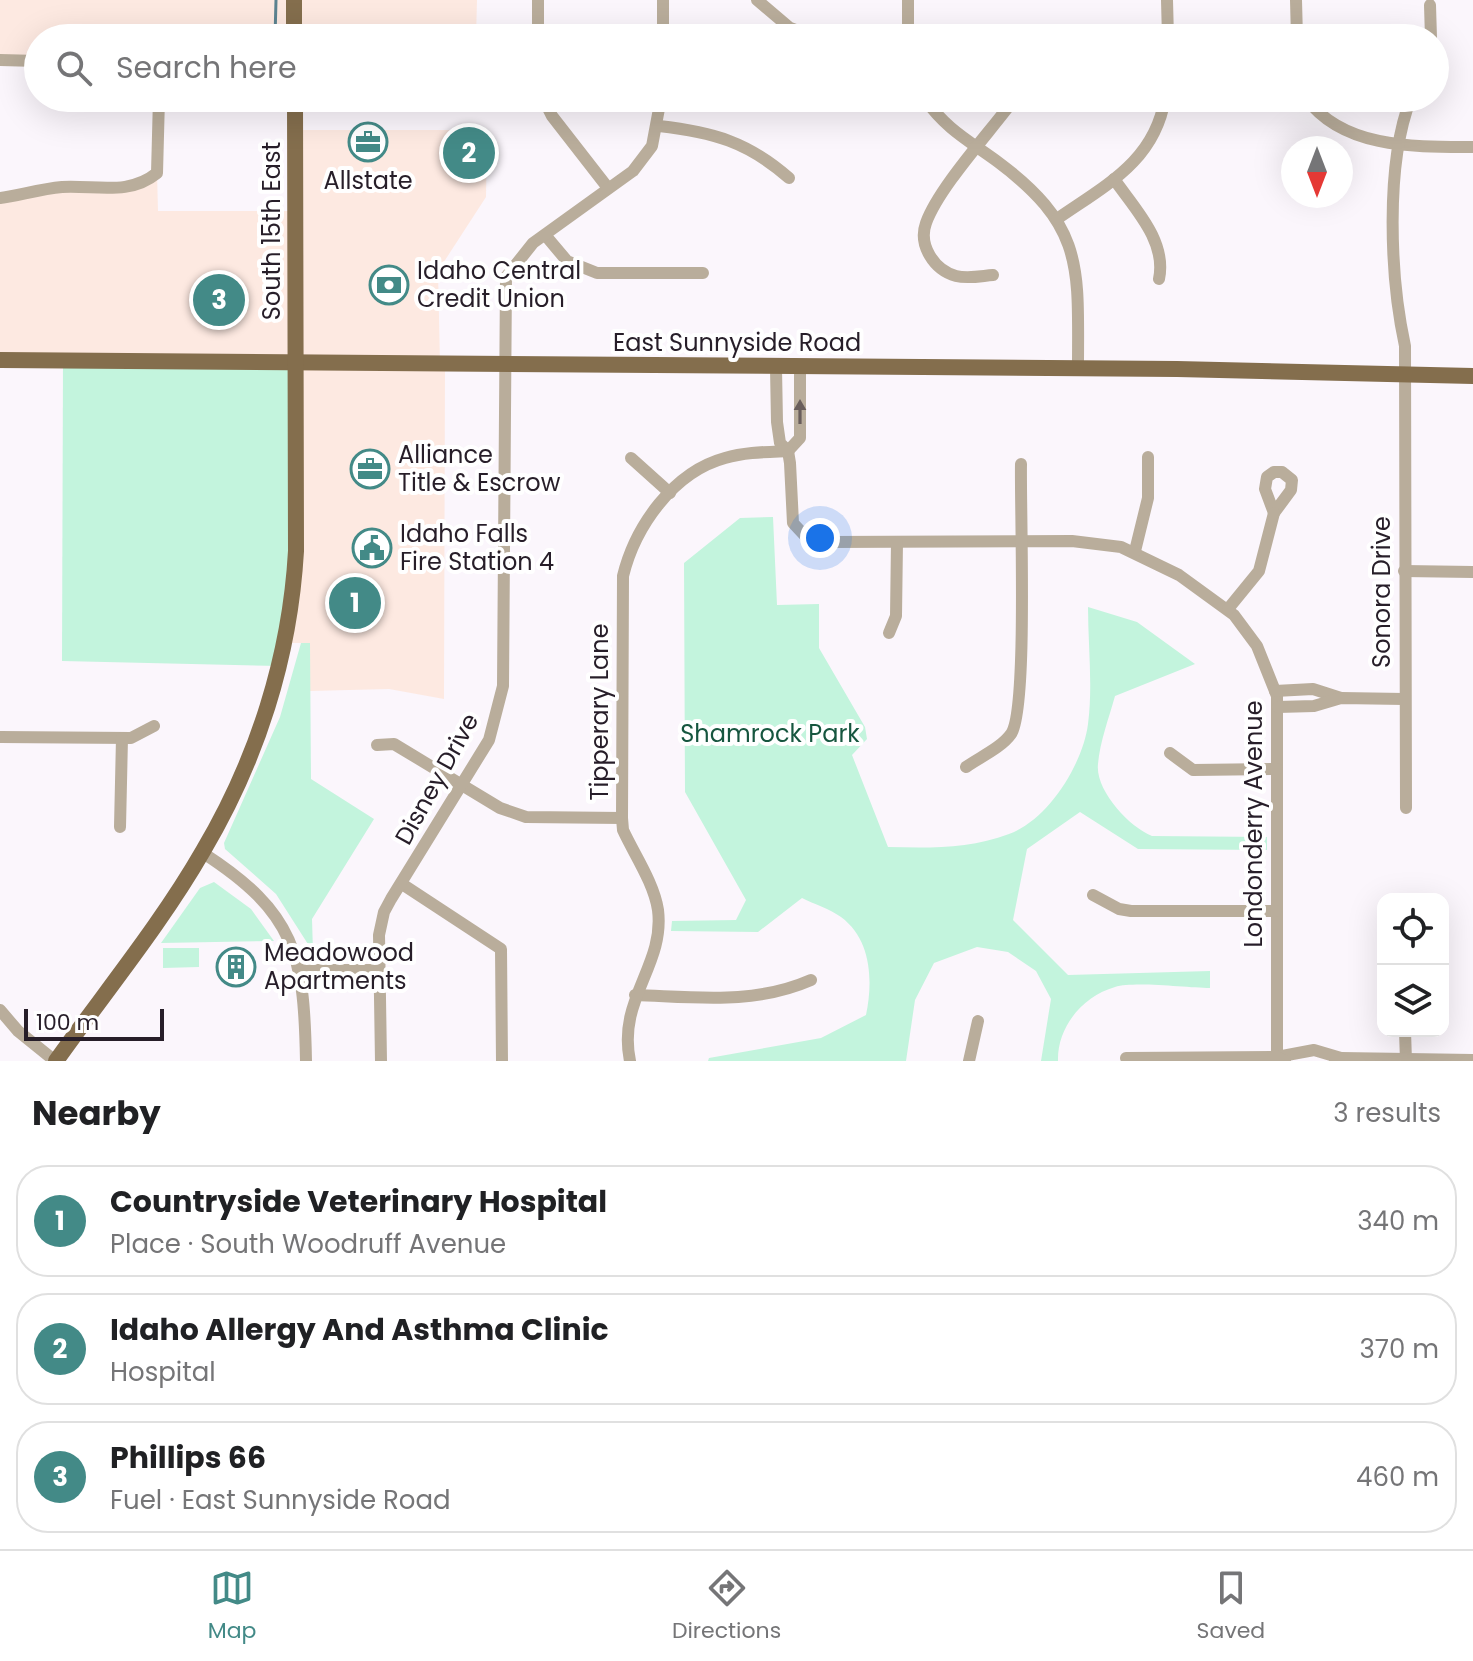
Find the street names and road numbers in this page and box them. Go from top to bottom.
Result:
street label: South 15th East [255,142,288,320]
street label: East Sunnyside Road [613,326,861,359]
street label: Sonora Drive [1365,516,1398,668]
street label: Tipperary Lane [583,623,616,801]
street label: Londonderry Avenue [1237,700,1270,948]
street label: Disney Drive [387,707,486,850]

